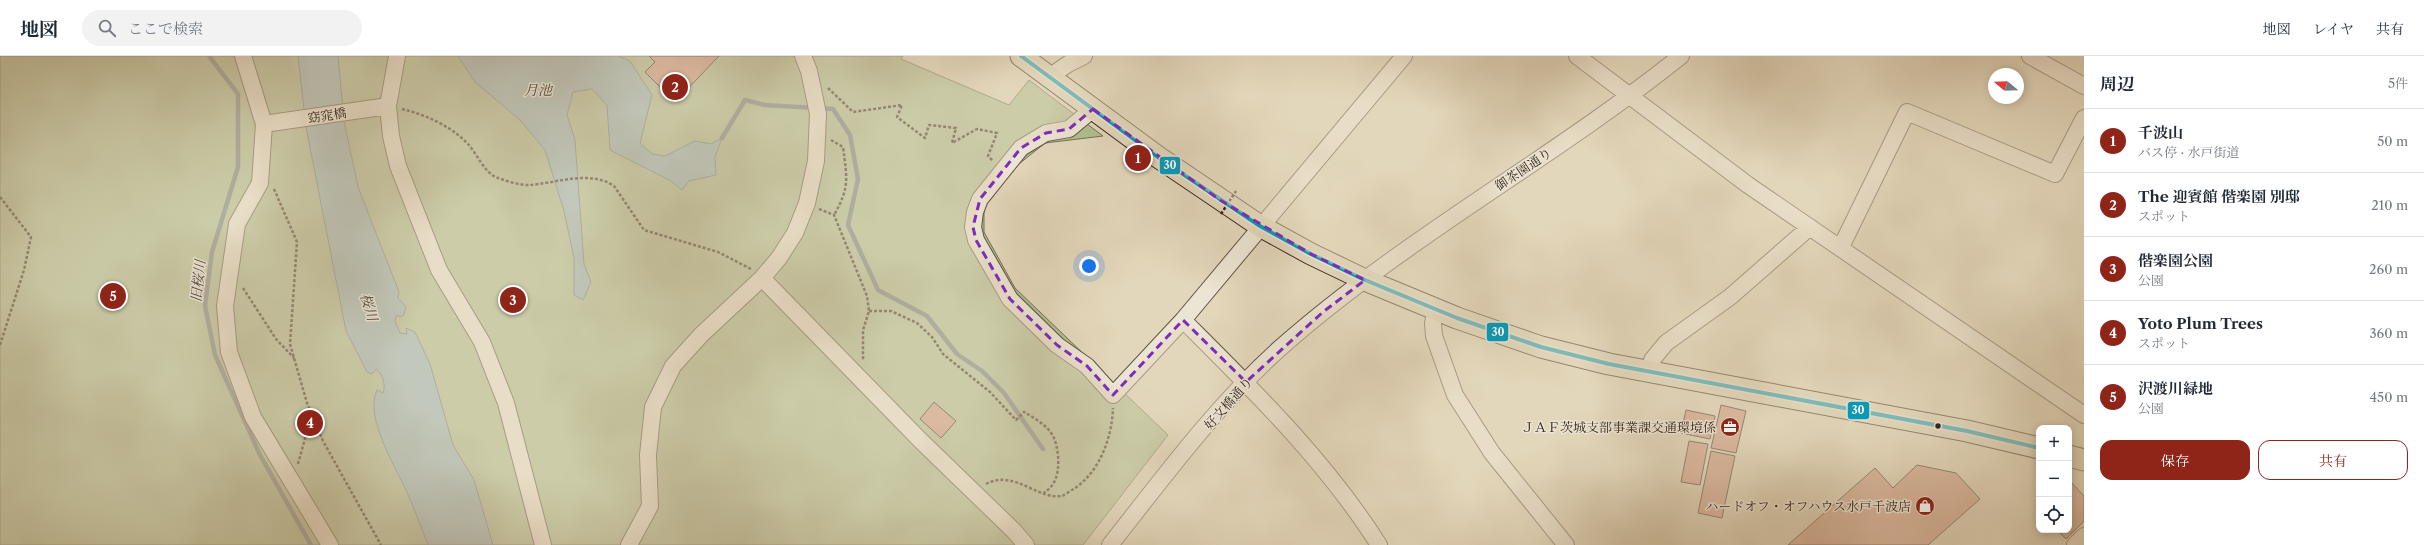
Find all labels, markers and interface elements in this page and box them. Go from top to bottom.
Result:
search box [82,10,362,46]
icon: search [96,17,118,39]
text: 地図 [20,18,58,41]
text: ここで検索 [128,19,203,38]
text: 地図 [2263,20,2291,38]
text: レイヤ [2313,20,2354,38]
text: 共有 [2376,20,2404,38]
north arrow [1988,68,2024,104]
pin: 2 [662,72,688,102]
text: 周辺 [2100,74,2134,94]
text: 5件 [2388,75,2408,91]
water label: 月池 [524,81,554,99]
street label: 窈窕橋 [306,104,348,126]
text: 千波山 [2138,123,2183,142]
text: 1 [2110,133,2116,149]
text: 50 m [2377,133,2408,149]
pin: 1 [1125,143,1151,173]
street label: 御茶園通り [1492,144,1554,194]
text: バス停 · 水戸街道 [2138,144,2240,160]
line badge: 30 [1159,156,1181,175]
text: 30 [1163,158,1177,172]
text: The 迎賓館 偕楽園 別邸 [2138,187,2300,206]
text: 2 [2109,197,2117,213]
text: 210 m [2371,197,2408,213]
text: スポット [2138,208,2190,224]
text: 偕楽園公園 [2138,251,2213,270]
your location [1079,256,1099,276]
water label: 旧桜川 [187,257,209,303]
text: 3 [2109,261,2117,277]
text: 260 m [2369,261,2408,277]
text: 公園 [2138,272,2164,288]
pin: 5 [100,281,126,311]
pin: 3 [500,285,526,315]
water label: 桜川 [356,291,382,325]
text: Yoto Plum Trees [2138,314,2263,333]
line badge: 30 [1486,322,1509,342]
text: 30 [1491,325,1505,339]
text: 4 [2109,325,2117,341]
text: 360 m [2369,325,2408,341]
text: スポット [2138,335,2190,351]
street label: 好文橋通り [1200,373,1256,433]
text: 沢渡川緑地 [2138,379,2213,398]
text: 5 [2109,389,2117,405]
text: 450 m [2370,389,2408,405]
text: 公園 [2138,400,2164,416]
line badge: 30 [1847,401,1870,420]
text: 30 [1851,403,1865,417]
pin: 4 [297,408,323,438]
office icon: ＪＡＦ茨城支部事業課交通環境係 [1719,416,1741,438]
place label: ＪＡＦ茨城支部事業課交通環境係 [1521,419,1716,435]
unlabelled marker [1933,421,1943,431]
map controls [2036,425,2072,533]
button: + [2036,425,2072,461]
button: 保存 [2100,440,2250,480]
button: 共有 [2258,440,2408,480]
button: − [2036,461,2072,497]
shop icon: ハードオフ・オフハウス水戸千波店 [1914,495,1936,517]
button: locate [2036,497,2072,533]
place label: ハードオフ・オフハウス水戸千波店 [1706,498,1911,514]

